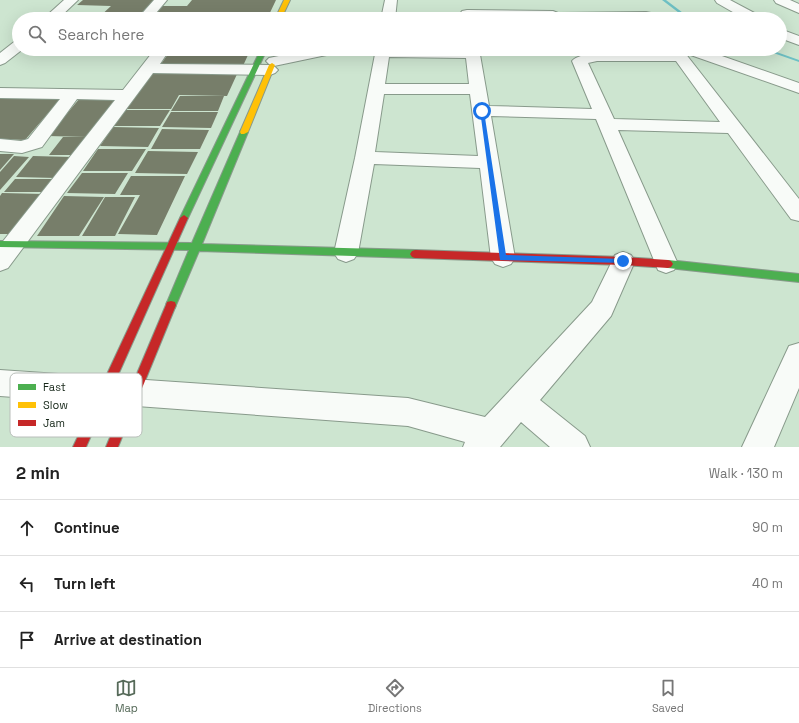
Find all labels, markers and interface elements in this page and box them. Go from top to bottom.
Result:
search box [12,12,787,56]
icon: search [26,23,48,45]
text: Search here [58,25,144,44]
route start [473,102,491,120]
route end [614,252,632,270]
legend [10,373,142,437]
text: Fast [43,380,66,394]
text: Slow [43,398,68,412]
text: Jam [43,416,65,430]
text: 2 min [16,462,60,484]
text: Walk · 130 m [709,465,783,482]
icon: ahead [16,517,38,539]
text: Continue [54,518,120,537]
text: 90 m [752,519,783,536]
icon: left [16,573,38,595]
text: Turn left [54,574,116,593]
text: 40 m [752,575,783,592]
icon: arrive [16,629,38,651]
text: Arrive at destination [54,630,202,649]
tab: Map [115,677,138,715]
tab: Directions [368,677,422,715]
tab: Saved [652,677,684,715]

